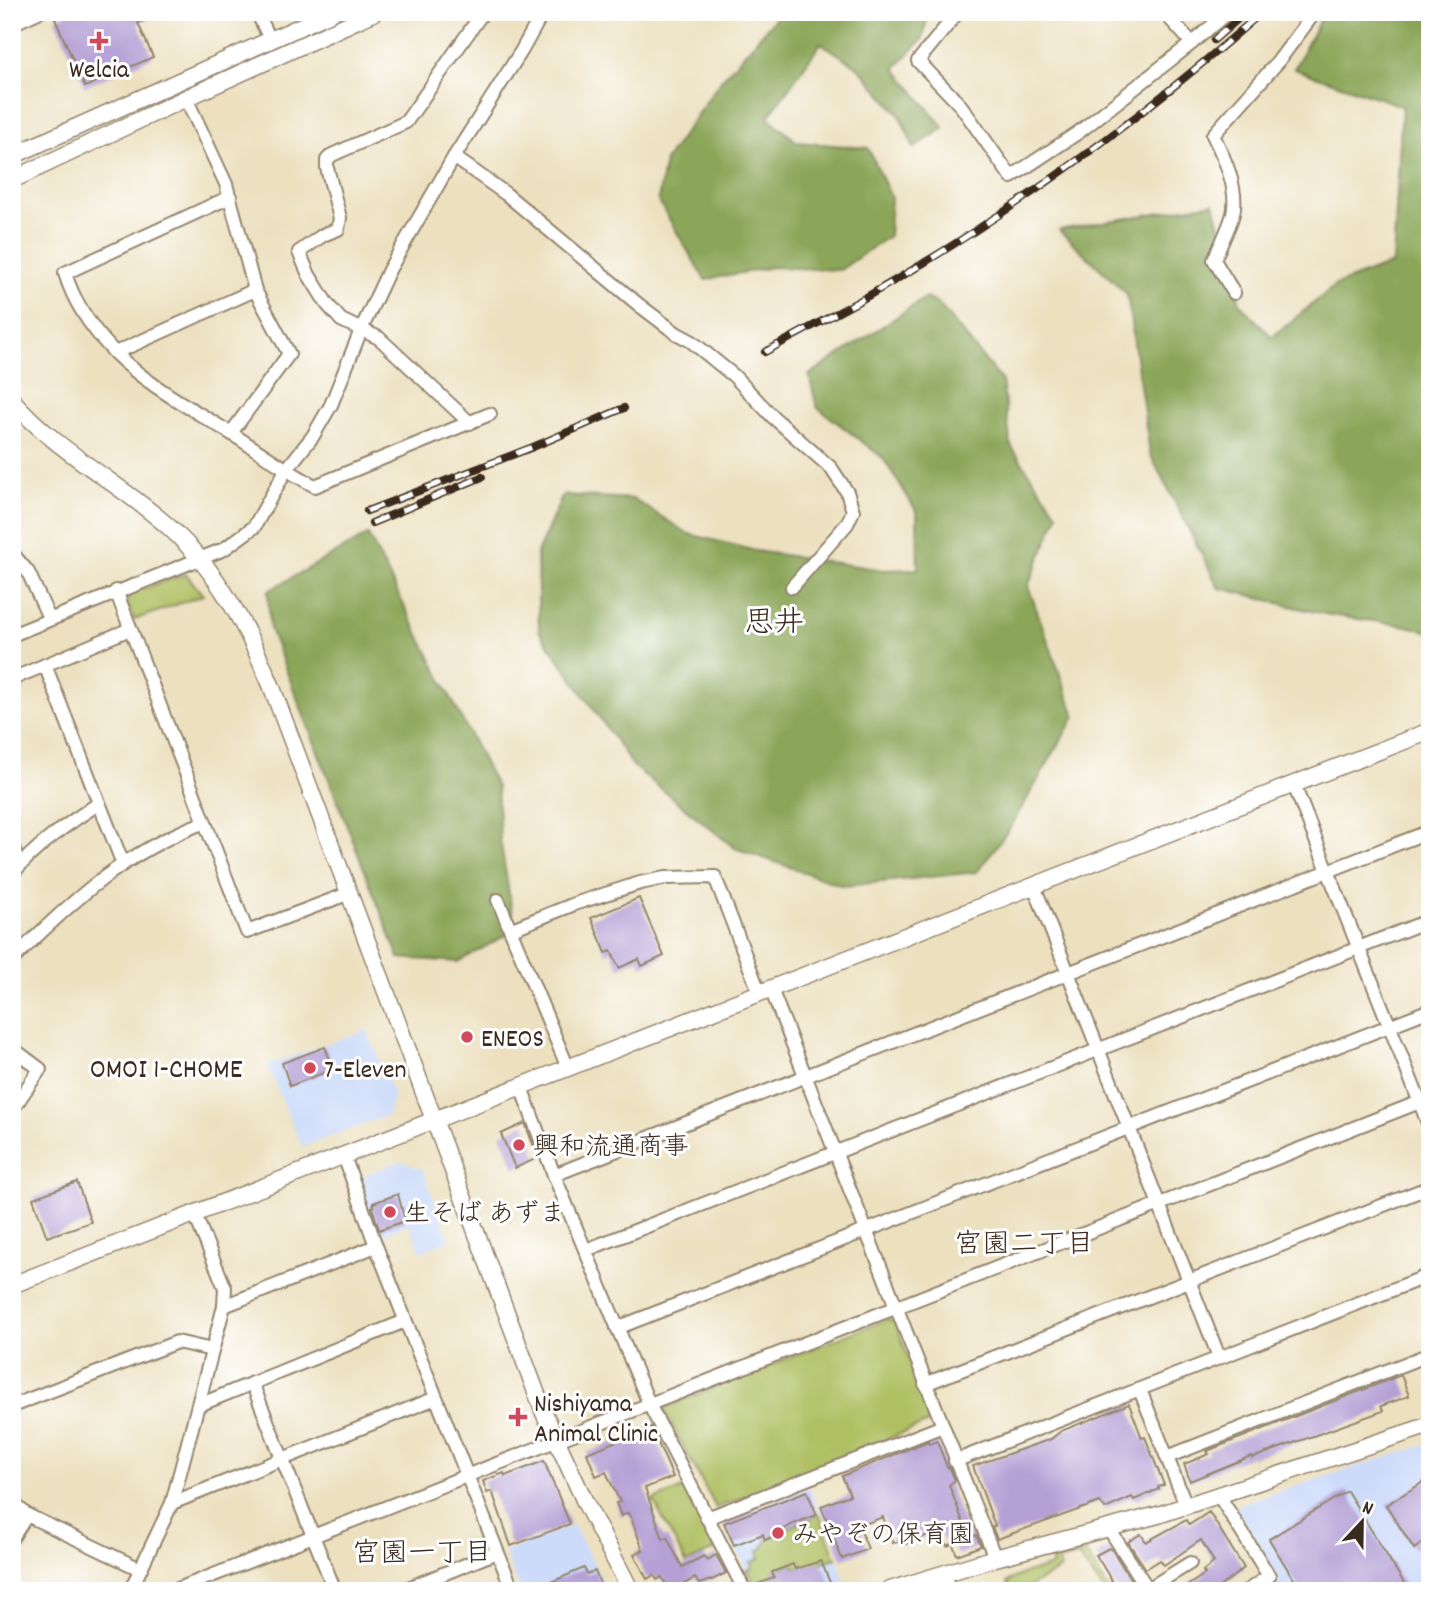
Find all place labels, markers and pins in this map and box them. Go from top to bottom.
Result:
marker: Welcia [91,33,107,49]
place label: Welcia [69,53,130,90]
place label: ENEOS [481,1022,544,1059]
marker: ENEOS [459,1029,475,1045]
place label: 7-Eleven [324,1053,407,1090]
marker: 7-Eleven [302,1060,318,1076]
place label: 興和流通商事 [533,1130,689,1167]
marker: 興和流通商事 [511,1137,527,1153]
place label: 生そば あずま [404,1197,565,1234]
marker: 生そば あずま [382,1204,398,1220]
place label: Nishiyama Animal Clinic [534,1387,658,1454]
marker: Nishiyama Animal Clinic [508,1407,528,1427]
place label: みやぞの保育園 [792,1518,974,1555]
marker: みやぞの保育園 [770,1525,786,1541]

